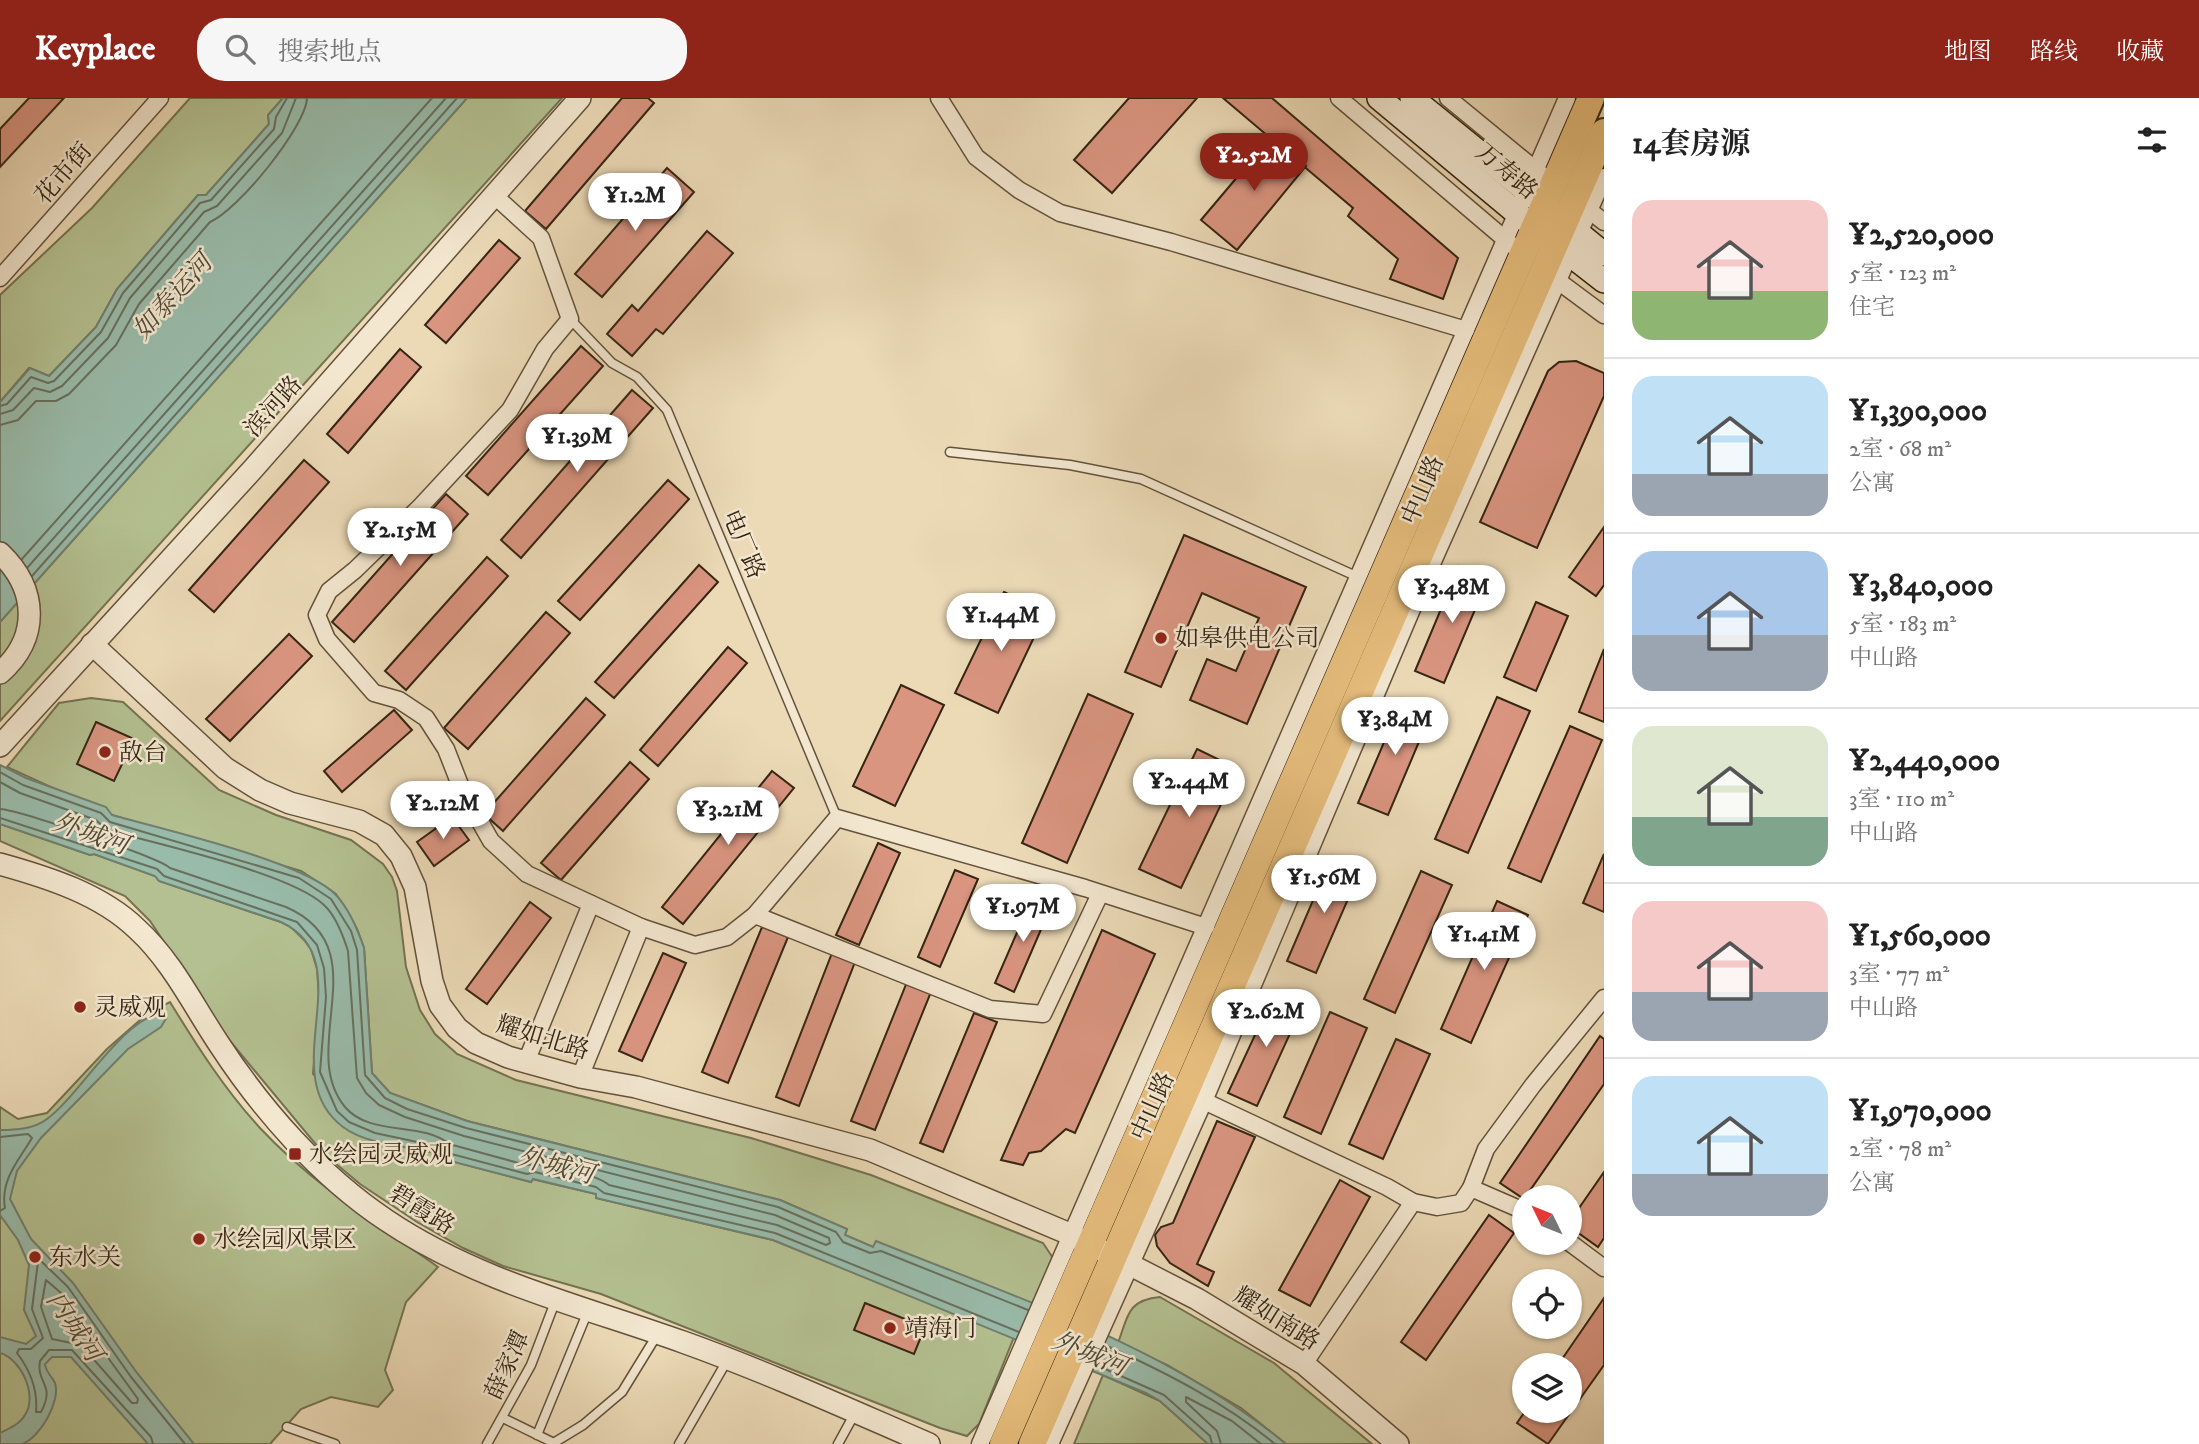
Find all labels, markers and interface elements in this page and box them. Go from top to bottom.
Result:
search box [197,18,687,81]
text: Keyplace [35,29,155,70]
icon: search [221,30,259,68]
text: 搜索地点 [277,36,381,69]
text: 地图 [1944,37,1992,67]
text: 路线 [2030,37,2078,67]
text: 收藏 [2116,37,2164,67]
icon: filters [2133,121,2171,159]
text: 14套房源 [1632,126,1750,163]
pin: ¥2.52M [1197,134,1311,193]
street label: 花市街 [29,137,99,211]
street label: 万寿路 [1469,137,1544,206]
text: ¥2.52M [1216,141,1292,170]
pin: ¥1.2M [586,174,684,233]
text: ¥1.2M [604,181,666,210]
text: ¥2,520,000 [1849,217,1994,254]
icon: home [1688,228,1772,312]
water label: 如泰运河 [126,244,223,347]
text: 5室 · 123 m² [1849,259,1956,288]
text: 住宅 [1849,293,1895,322]
street label: 滨河路 [239,370,309,443]
text: ¥1,390,000 [1849,393,1987,430]
icon: home [1688,404,1772,488]
pin: ¥1.39M [520,414,634,474]
text: ¥1.39M [542,422,612,451]
text: 2室 · 68 m² [1849,435,1951,464]
street label: 中山路 [1395,451,1451,529]
text: 公寓 [1849,469,1895,498]
street label: 电厂路 [715,505,771,583]
pin: ¥2.15M [343,508,457,568]
text: ¥2.15M [363,516,437,545]
pin: ¥3.48M [1395,566,1509,625]
text: ¥3,840,000 [1849,568,1993,605]
text: ¥3.48M [1414,573,1490,602]
icon: home [1688,579,1772,663]
pin: ¥1.44M [944,594,1058,653]
text: ¥1.44M [962,601,1040,630]
text: 5室 · 183 m² [1849,610,1956,639]
place label: 如皋供电公司 [1175,624,1319,654]
marker: 如皋供电公司 [1153,630,1169,646]
text: 中山路 [1849,644,1918,673]
pin: ¥3.84M [1338,698,1452,757]
text: ¥3.84M [1357,705,1433,734]
place label: 敌台 [119,738,167,768]
text: ¥2,440,000 [1849,743,2000,780]
marker: 敌台 [97,744,113,760]
icon: home [1688,754,1772,838]
pin: ¥2.44M [1132,760,1246,819]
text: ¥2.44M [1149,767,1229,796]
pin: ¥2.12M [386,782,500,841]
text: 3室 · 110 m² [1849,785,1954,814]
pin: ¥3.21M [671,788,785,847]
text: ¥2.12M [406,789,480,818]
text: ¥3.21M [693,795,763,824]
water label: 外城河 [48,806,137,864]
text: 中山路 [1849,819,1918,848]
pin: ¥1.56M [1267,856,1381,915]
text: ¥1.56M [1287,863,1361,892]
pin: ¥1.97M [966,884,1080,944]
text: ¥1.97M [986,892,1060,921]
pin: ¥1.41M [1427,912,1541,972]
text: ¥1,560,000 [1849,918,1991,955]
text: ¥1.41M [1448,920,1520,949]
icon: home [1688,929,1772,1013]
text: 3室 · 77 m² [1849,960,1949,989]
pin: ¥2.62M [1209,990,1323,1049]
place label: 灵威观 [94,993,166,1023]
text: 中山路 [1849,994,1918,1023]
text: ¥2.62M [1228,997,1304,1026]
marker: 灵威观 [72,999,88,1015]
street label: 耀如北路 [492,1010,593,1066]
street label: 中山路 [1125,1067,1181,1145]
text: ¥1,970,000 [1849,1093,1992,1130]
icon: home [1688,1104,1772,1188]
text: 2室 · 78 m² [1849,1135,1951,1164]
place label: 水绘园灵威观 [309,1140,453,1170]
water label: 外城河 [514,1141,601,1193]
marker: 水绘园灵威观 [287,1146,303,1162]
text: 公寓 [1849,1169,1895,1198]
street label: 碧霞路 [383,1178,460,1242]
north arrow [1512,1185,1582,1255]
map controls [1512,1185,1582,1423]
place label: 水绘园风景区 [213,1225,357,1255]
marker: 水绘园风景区 [191,1231,207,1247]
place label: 东水关 [49,1243,121,1273]
marker: 东水关 [27,1249,43,1265]
button: locate [1512,1269,1582,1339]
street label: 耀如南路 [1228,1281,1325,1357]
water label: 内城河 [38,1285,111,1372]
place label: 靖海门 [904,1314,976,1344]
marker: 靖海门 [882,1320,898,1336]
water label: 外城河 [1047,1324,1135,1386]
street label: 薛家潭 [479,1326,537,1404]
button: layers [1512,1353,1582,1423]

